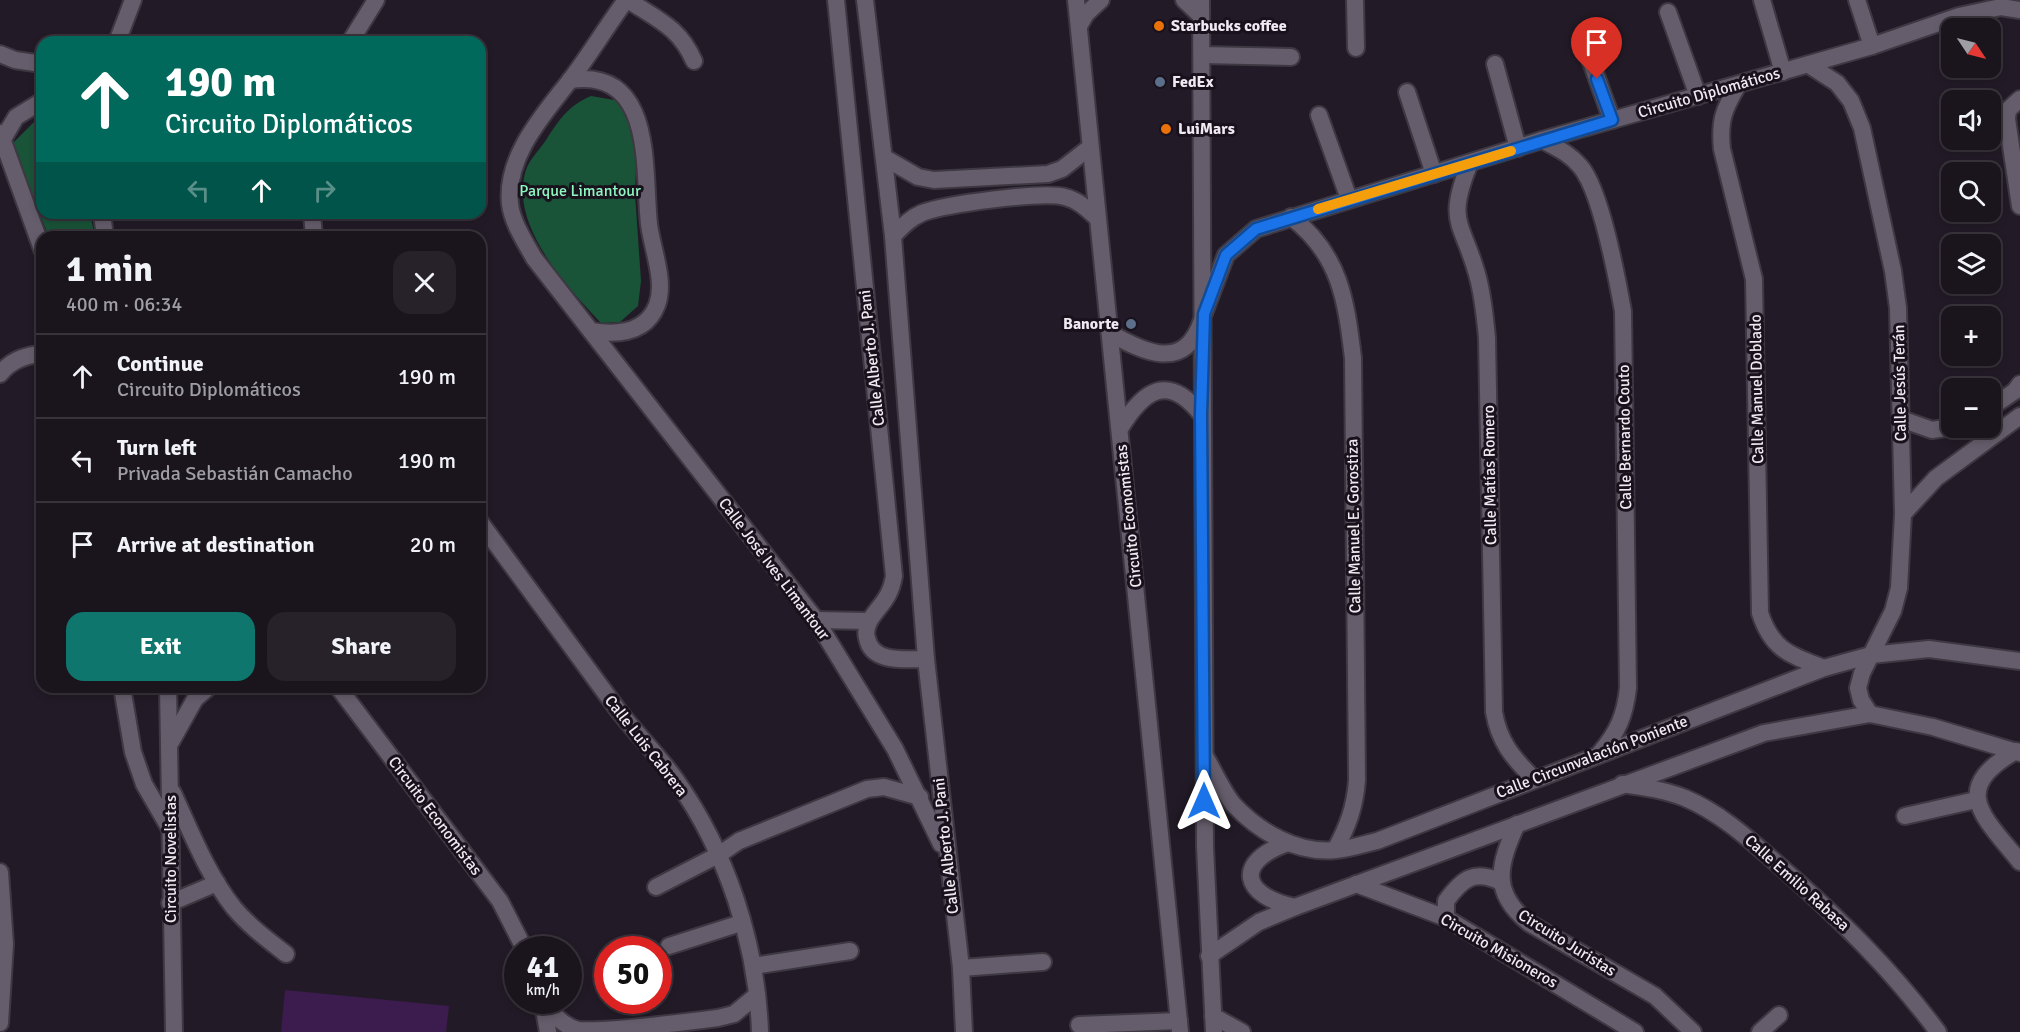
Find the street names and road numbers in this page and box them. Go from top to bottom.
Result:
street label: Circuito Diplomáticos [1636,63,1782,123]
street label: Calle Alberto J. Pani [855,289,889,427]
street label: Calle Manuel Doblado [1746,314,1768,464]
street label: Calle Jesús Terán [1889,324,1911,442]
street label: Calle Bernardo Couto [1614,364,1636,510]
street label: Calle Matías Romero [1479,405,1501,545]
street label: Calle Manuel E. Gorostiza [1342,439,1366,613]
street label: Circuito Economistas [1112,443,1146,589]
street label: Calle José Ives Limantour [714,494,834,644]
street label: Calle Luis Cabrera [600,691,692,801]
street label: Calle Circunvalación Poniente [1493,711,1691,803]
street label: Circuito Economistas [384,753,486,879]
street label: Calle Alberto J. Pani [929,777,963,915]
street label: Circuito Novelistas [161,795,181,923]
street label: Calle Emilio Rabasa [1740,831,1854,935]
street label: Circuito Juristas [1514,905,1620,981]
street label: Circuito Misioneros [1437,909,1561,993]

